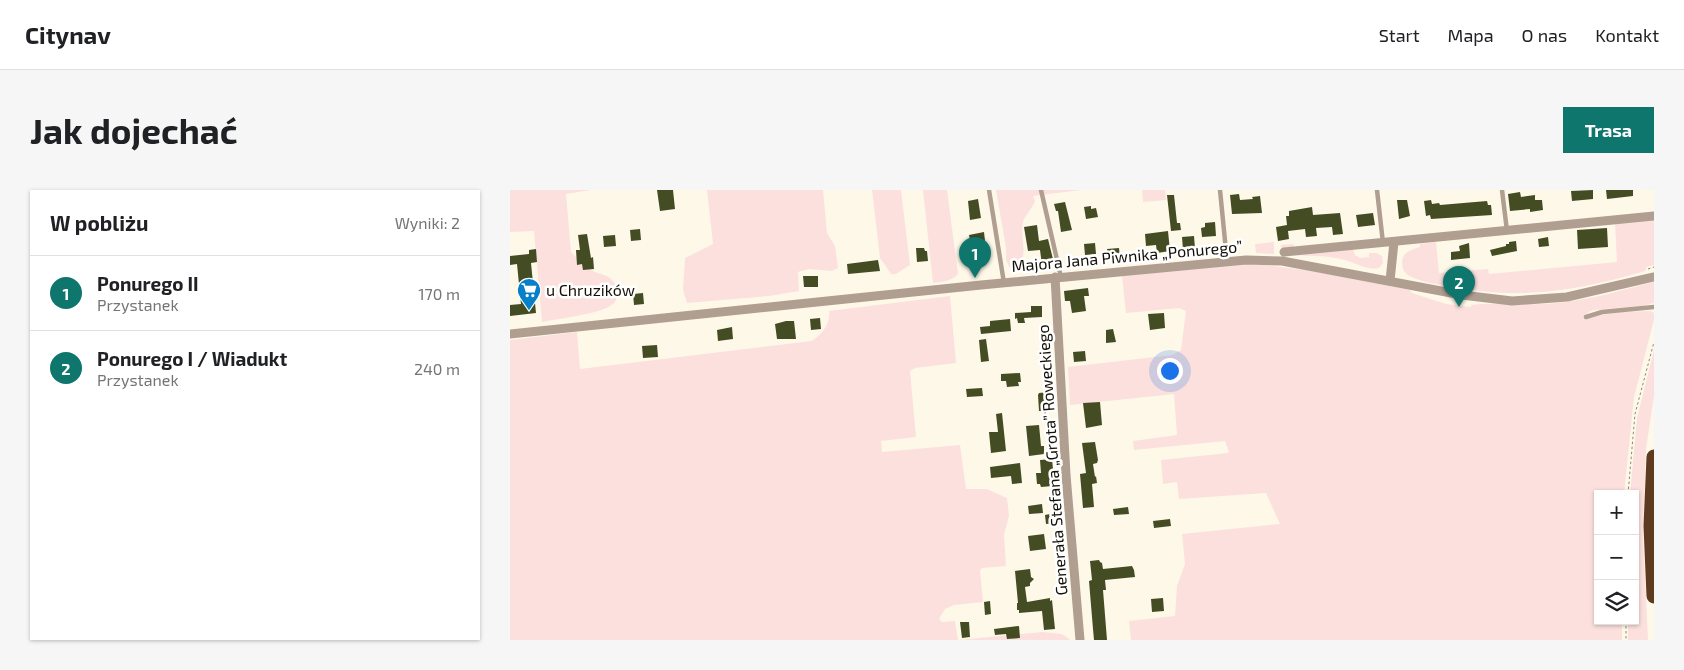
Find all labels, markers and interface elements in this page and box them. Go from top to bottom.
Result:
text: Citynav [25,20,111,49]
text: Start [1379,24,1420,46]
text: Mapa [1448,24,1494,46]
text: O nas [1522,24,1567,46]
text: Kontakt [1595,24,1659,46]
button: Trasa [1563,107,1654,153]
text: Jak dojechać [30,109,238,151]
text: W pobliżu [50,210,149,235]
text: Wyniki: 2 [395,213,460,232]
street label: Majora Jana Piwnika „Ponurego” [1011,236,1243,276]
pin: 1 [959,237,991,278]
pin: 2 [1443,266,1475,307]
text: Ponurego II [97,272,199,295]
supermarket icon: u Chruzików [516,277,542,311]
place label: u Chruzików [546,280,635,299]
text: 1 [63,284,69,303]
text: 170 m [418,284,460,303]
text: Przystanek [97,295,179,314]
street label: Generała Stefana „Grota” Roweckiego [1033,324,1070,596]
text: Ponurego I / Wiadukt [97,347,287,370]
your location [1157,358,1183,384]
text: 2 [61,359,71,378]
text: 240 m [414,359,460,378]
text: Przystanek [97,370,179,389]
map controls [1594,490,1639,625]
button: + [1594,490,1639,535]
button: − [1594,535,1639,580]
button: layers [1594,580,1639,625]

